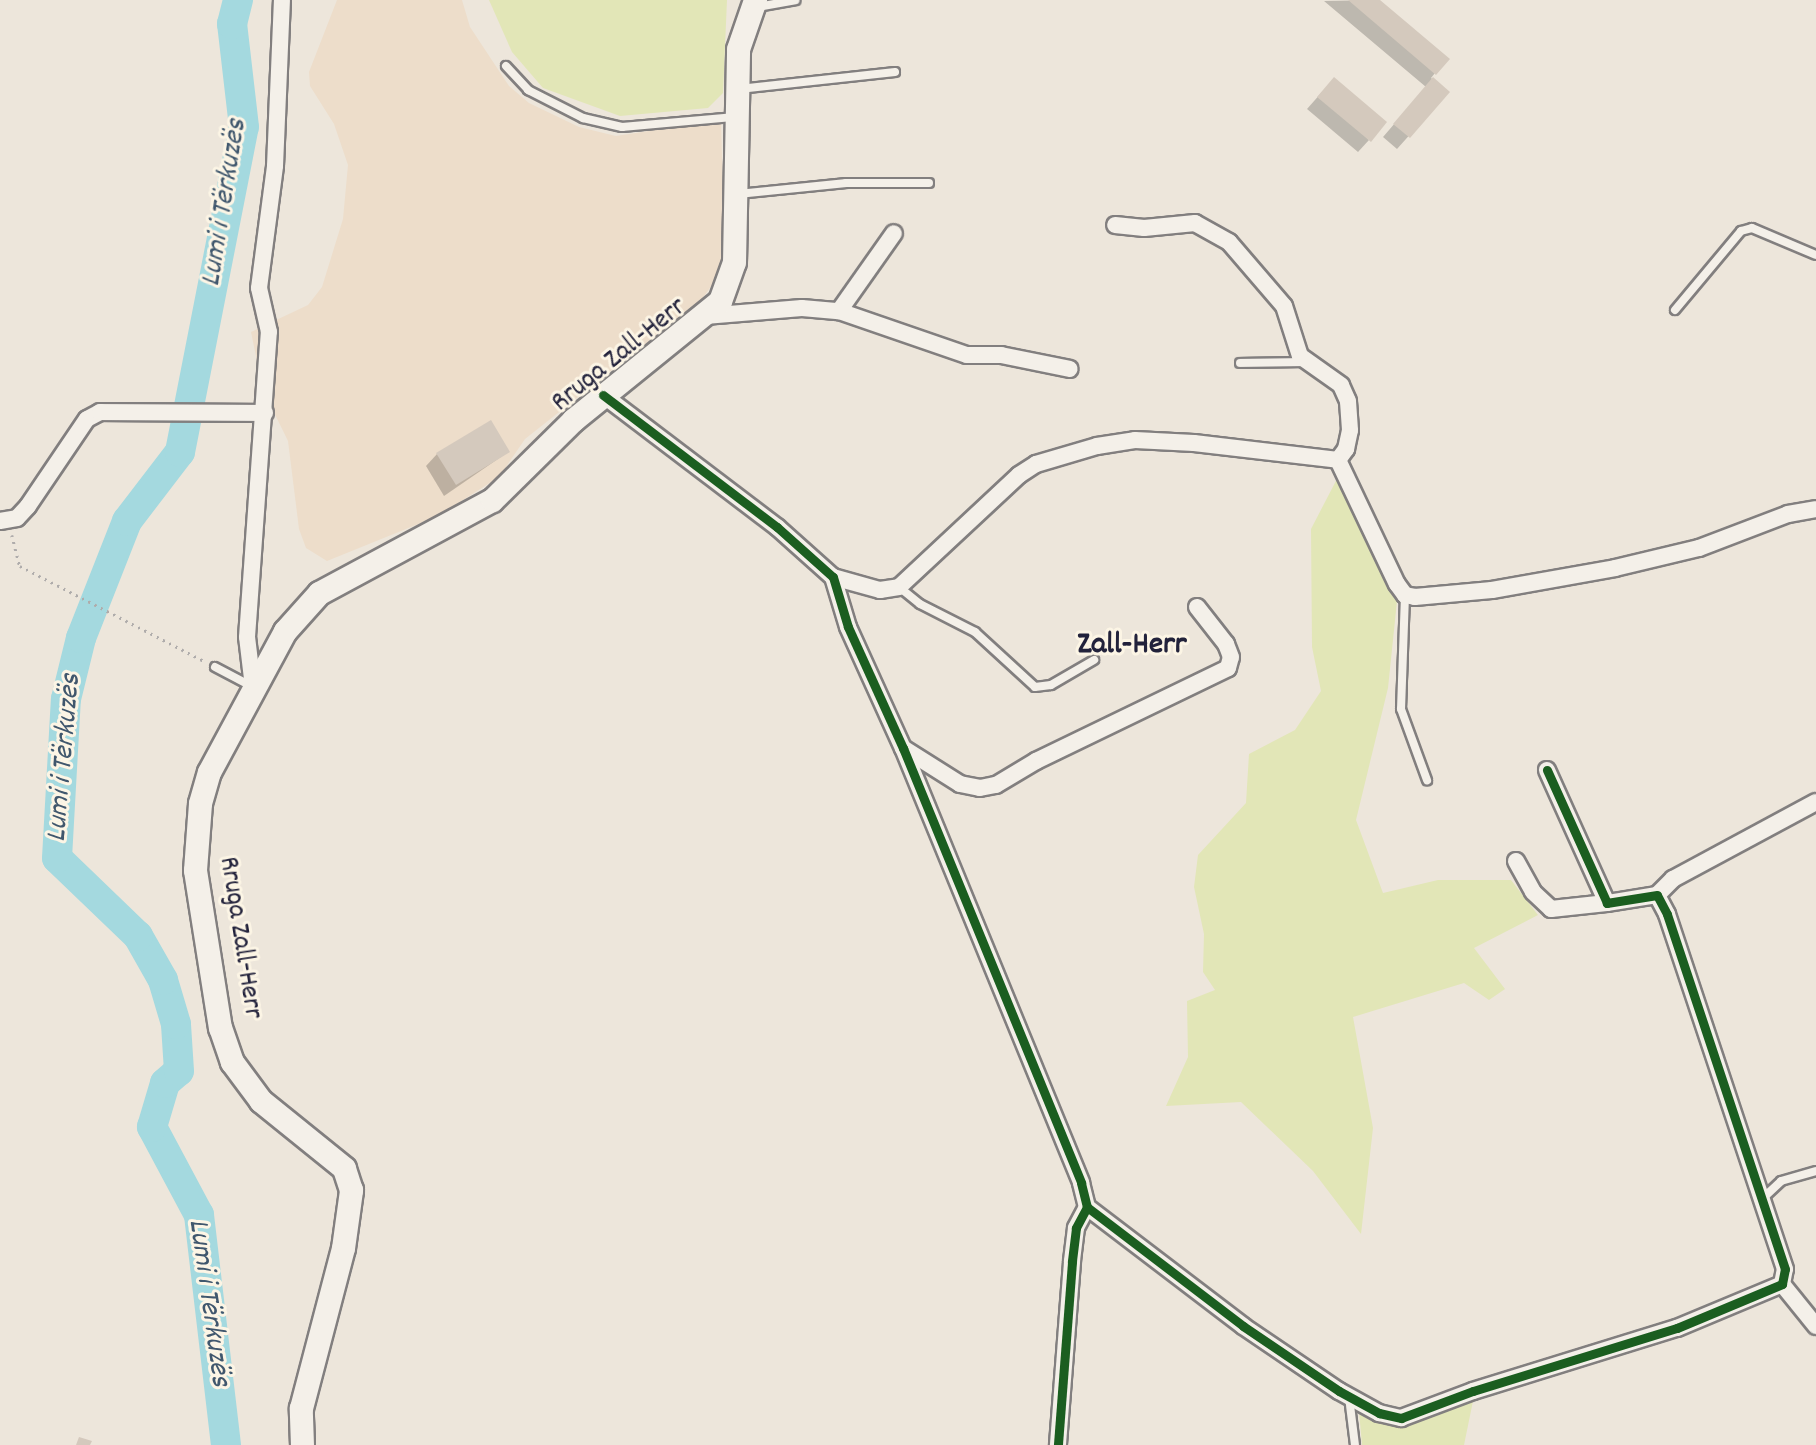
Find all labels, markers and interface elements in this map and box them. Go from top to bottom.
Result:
water label: Lumi i Tërkuzës [195,117,257,289]
street label: Rruga Zall-Herr [546,291,694,421]
district label: Zall-Herr [1077,627,1187,665]
water label: Lumi i Tërkuzës [41,672,91,844]
street label: Rruga Zall-Herr [210,855,268,1021]
water label: Lumi i Tërkuzës [177,1217,237,1389]

